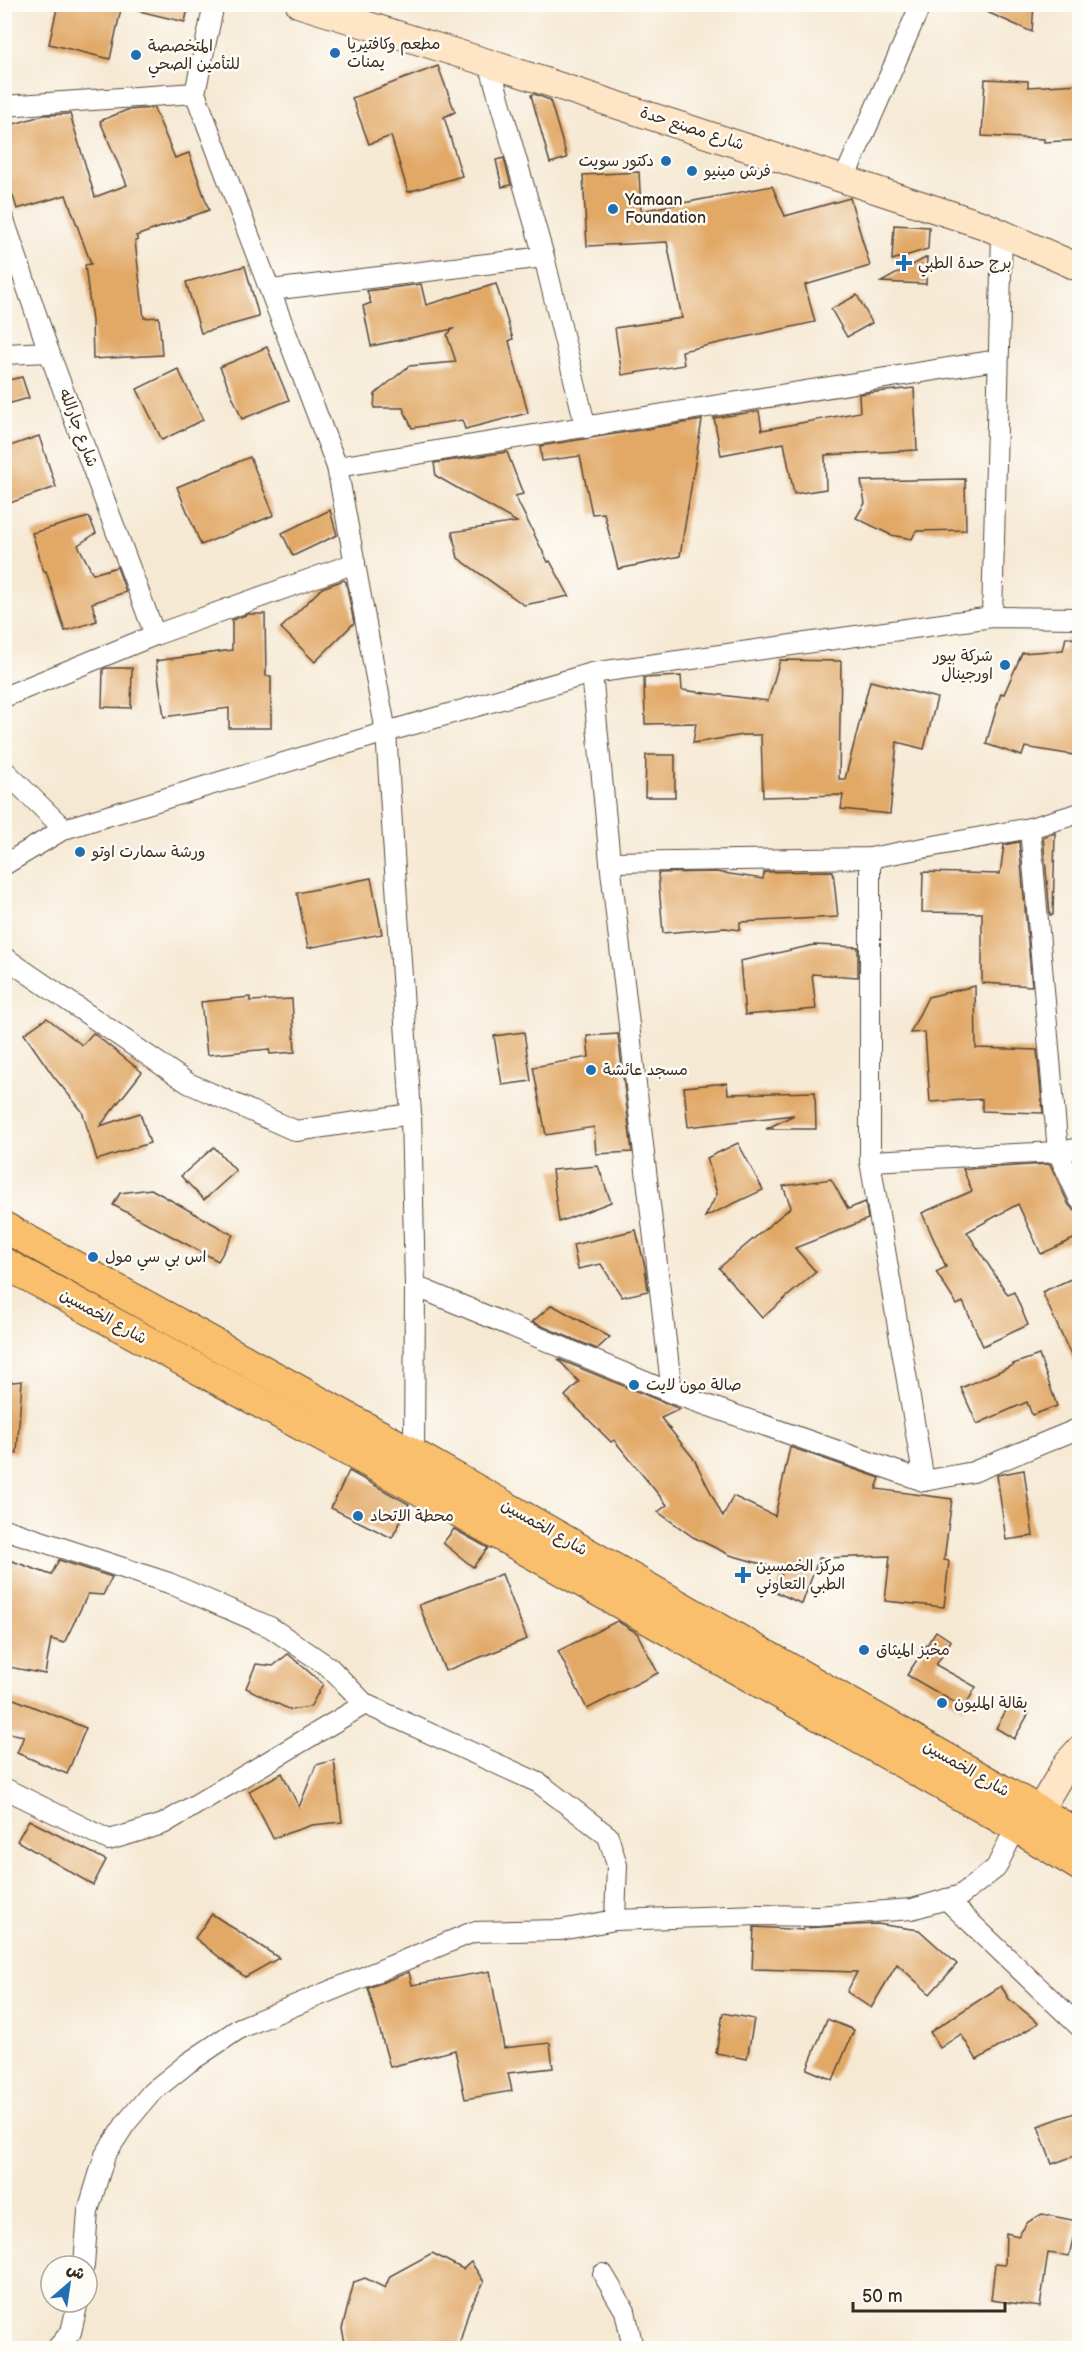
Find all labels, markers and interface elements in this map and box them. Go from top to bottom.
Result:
place label: مطعم وكافتيريا يمنات [347,35,441,72]
place label: المتخصصة للتأمين الصحي [148,37,240,78]
marker: مطعم وكافتيريا يمنات [328,46,342,60]
marker: المتخصصة للتأمين الصحي [129,48,143,62]
street label: شارع مصنع حدة [637,103,746,156]
place label: دكتور سويت [579,152,654,171]
marker: دكتور سويت [659,154,673,168]
place label: فرش مينيو [703,162,771,181]
marker: فرش مينيو [685,164,699,178]
place label: Yamaan Foundation [624,191,706,228]
marker: Yamaan Foundation [606,202,620,216]
marker: برج حدة الطبي [895,254,913,272]
place label: برج حدة الطبي [918,254,1012,277]
street label: شارع جارالله [53,386,102,470]
place label: شركة بيور اورجينال [932,647,993,684]
marker: شركة بيور اورجينال [998,658,1012,672]
place label: ورشة سمارت اوتو [90,843,205,862]
marker: ورشة سمارت اوتو [73,845,87,859]
place label: مسجد عائشة [603,1061,688,1080]
marker: مسجد عائشة [584,1063,598,1077]
place label: اس بي سي مول [105,1248,207,1271]
marker: اس بي سي مول [86,1250,100,1264]
street label: شارع الخمسين [56,1285,150,1350]
place label: صالة مون لايت [646,1376,742,1395]
marker: صالة مون لايت [627,1378,641,1392]
street label: شارع الخمسين [497,1496,590,1561]
place label: محطة الاتحاد [370,1507,454,1526]
marker: محطة الاتحاد [351,1509,365,1523]
place label: مركز الخمسين الطبي التعاوني [756,1557,845,1598]
marker: مركز الخمسين الطبي التعاوني [734,1566,752,1584]
place label: مخبز الميثاق [876,1641,950,1660]
marker: مخبز الميثاق [857,1643,871,1657]
place label: بقالة المليون [954,1694,1028,1713]
marker: بقالة المليون [935,1696,949,1710]
street label: شارع الخمسين [919,1737,1012,1802]
north arrow [39,2254,99,2314]
text: ش [63,2260,88,2285]
scale bar [853,2275,1004,2313]
text: 50 m [862,2286,903,2307]

